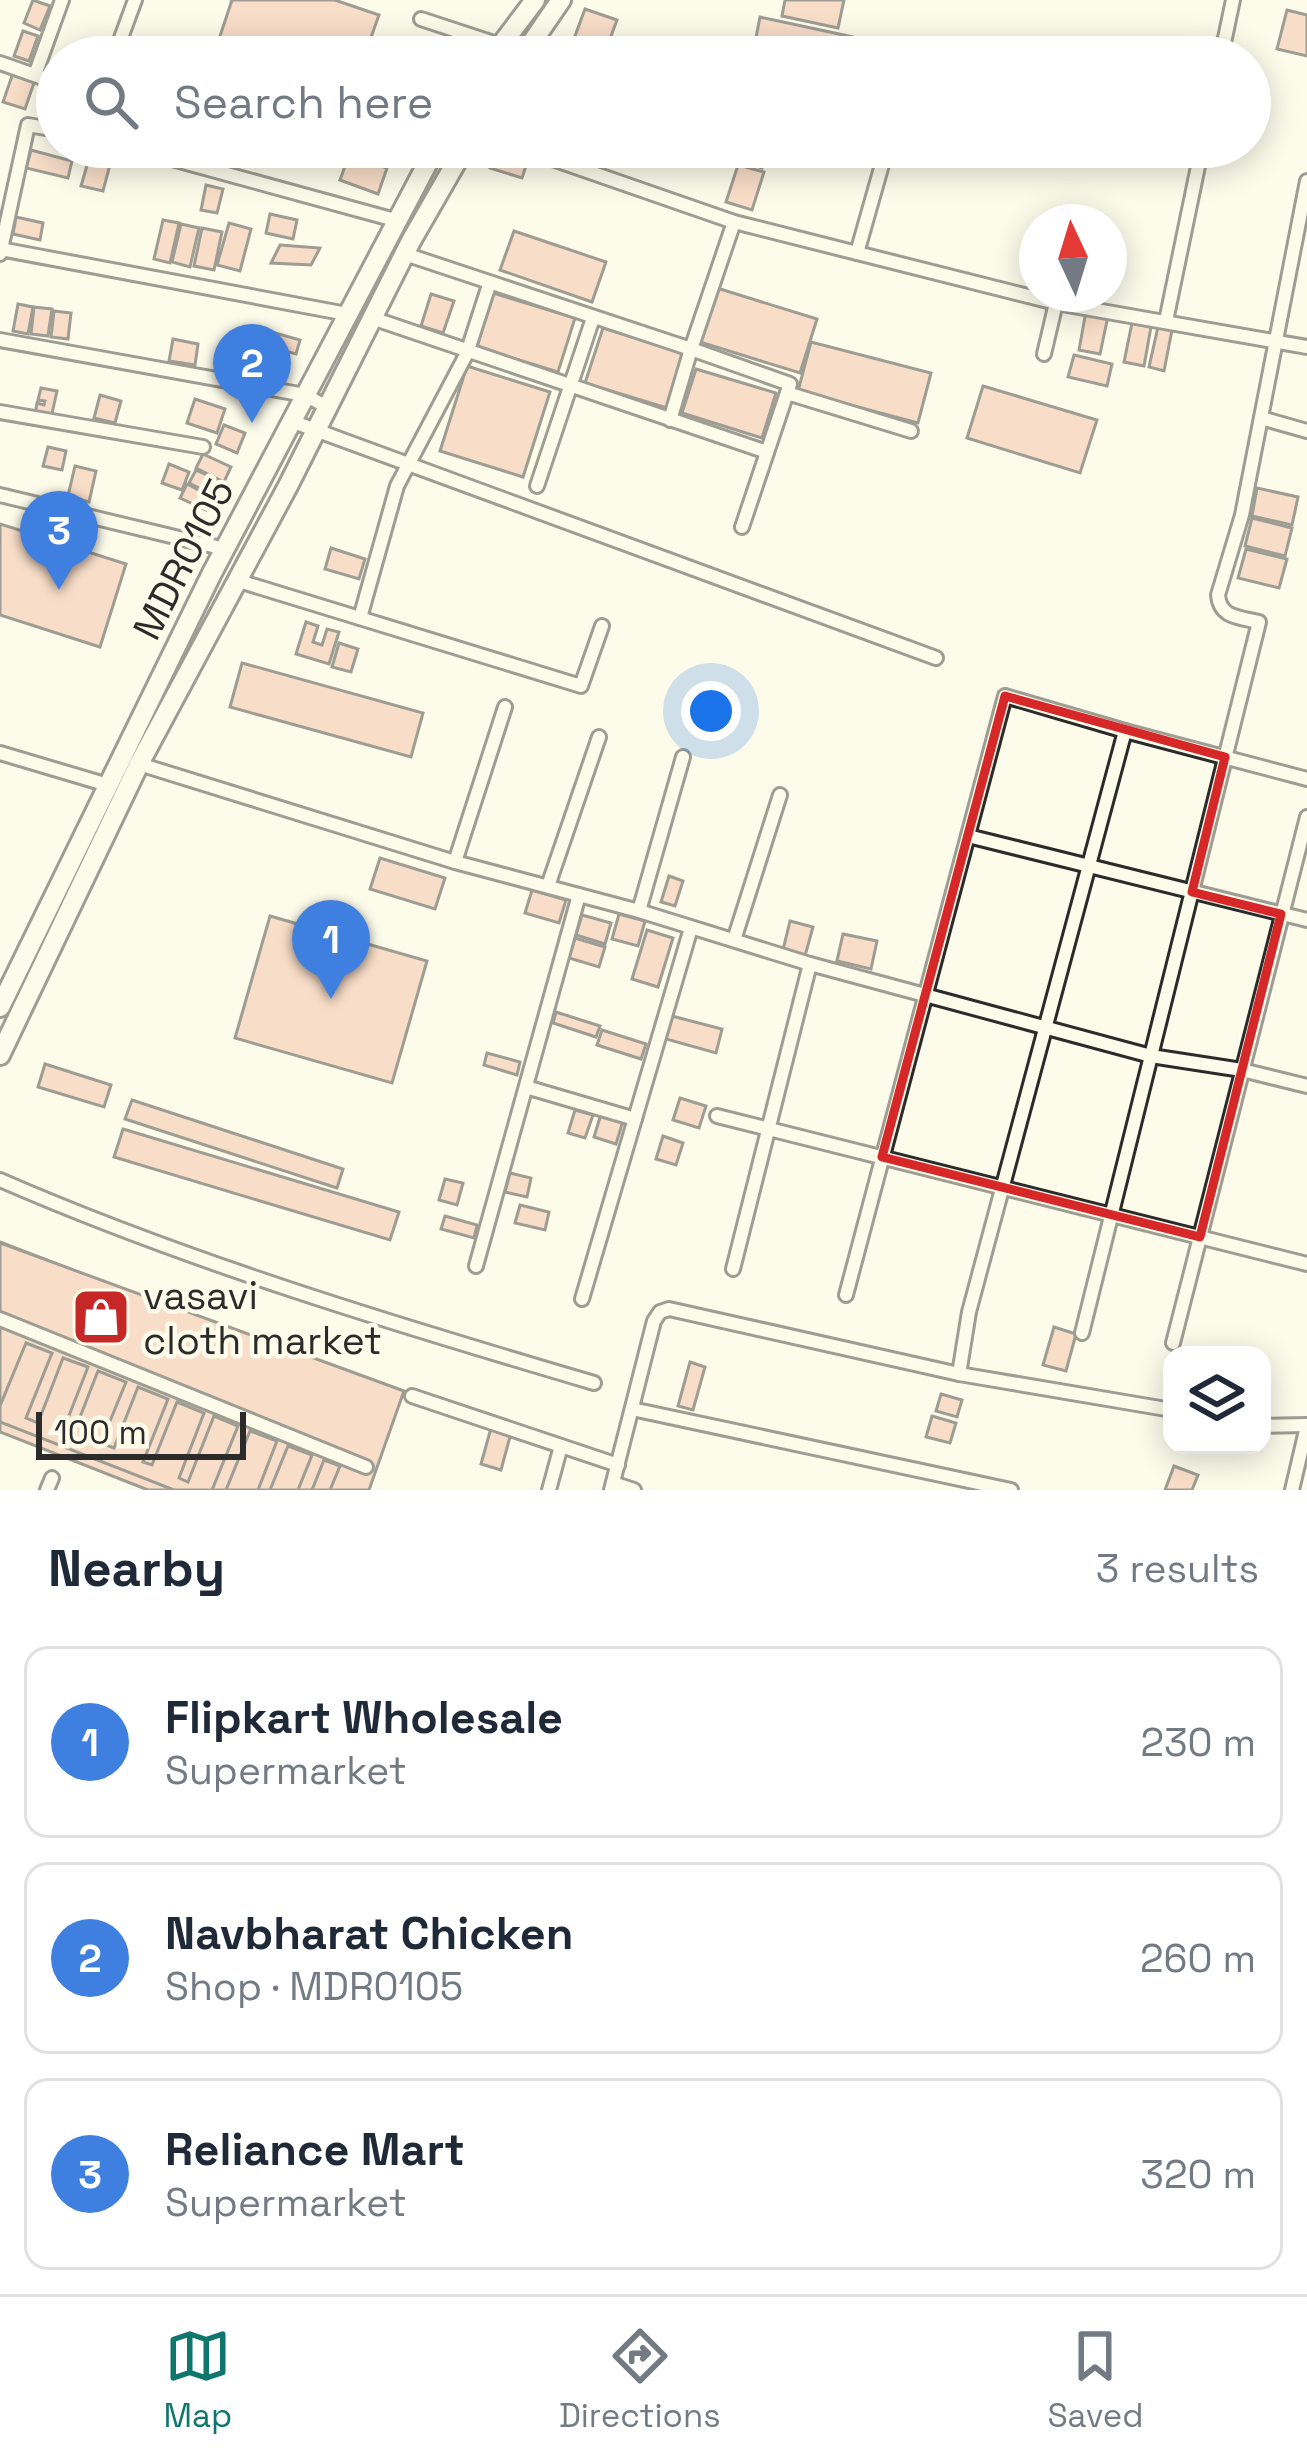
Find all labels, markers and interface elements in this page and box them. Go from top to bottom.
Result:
search box [36,36,1271,168]
icon: search [78,69,144,135]
text: Search here [174,74,433,131]
north arrow [1019,204,1127,312]
pin: 2 [213,324,291,423]
street label: MDR0105 [122,471,245,648]
pin: 3 [20,491,98,590]
your location [681,681,741,741]
pin: 1 [292,900,370,999]
place label: vasavi cloth market [143,1271,382,1365]
shop icon: vasavi cloth market [70,1286,132,1348]
map controls [1163,1346,1271,1454]
button: layers [1163,1346,1271,1454]
scale bar [36,1406,246,1459]
text: 100 m [54,1412,147,1454]
text: Nearby [48,1536,225,1601]
text: 3 results [1096,1544,1259,1593]
text: Flipkart Wholesale [165,1689,563,1746]
text: 1 [81,1718,99,1767]
text: 230 m [1141,1718,1256,1767]
text: Supermarket [165,1746,407,1795]
text: Navbharat Chicken [165,1905,573,1962]
text: 2 [78,1934,102,1983]
text: 260 m [1140,1934,1256,1983]
text: Shop · MDR0105 [165,1962,463,2011]
text: Reliance Mart [165,2121,465,2178]
text: 3 [78,2150,102,2199]
text: 320 m [1140,2150,1256,2199]
text: Supermarket [165,2178,407,2227]
tab: Map [163,2323,232,2437]
tab: Directions [559,2323,721,2437]
tab: Saved [1047,2323,1144,2437]

